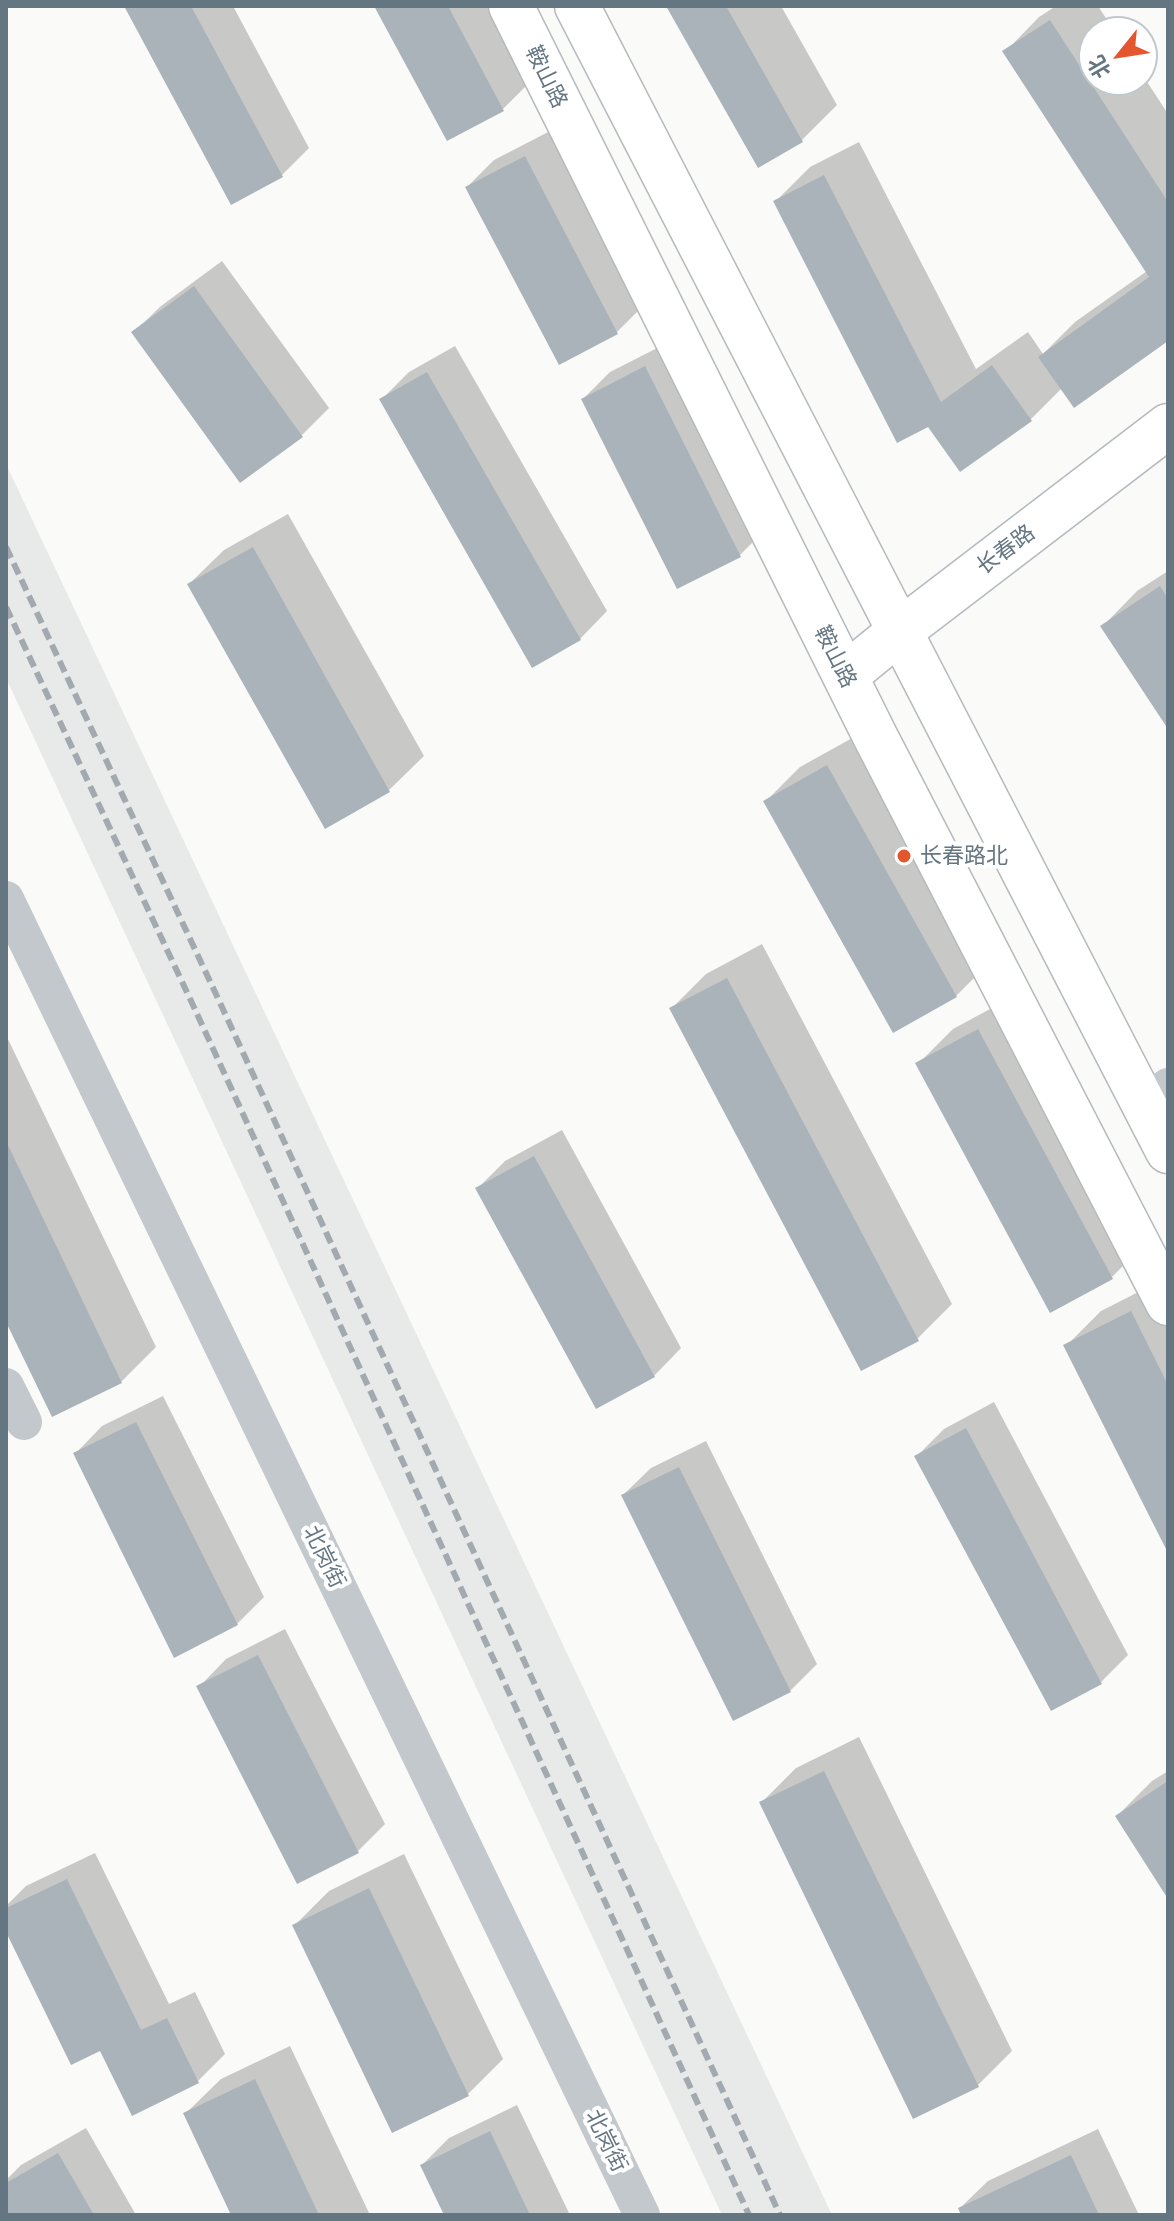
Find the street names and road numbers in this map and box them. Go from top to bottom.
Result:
street label: 鞍山路 [520,42,572,112]
street label: 长春路 [972,520,1040,580]
street label: 鞍山路 [808,622,862,692]
street label: 北岗街 [298,1522,350,1592]
street label: 北岗街 [580,2106,632,2176]

